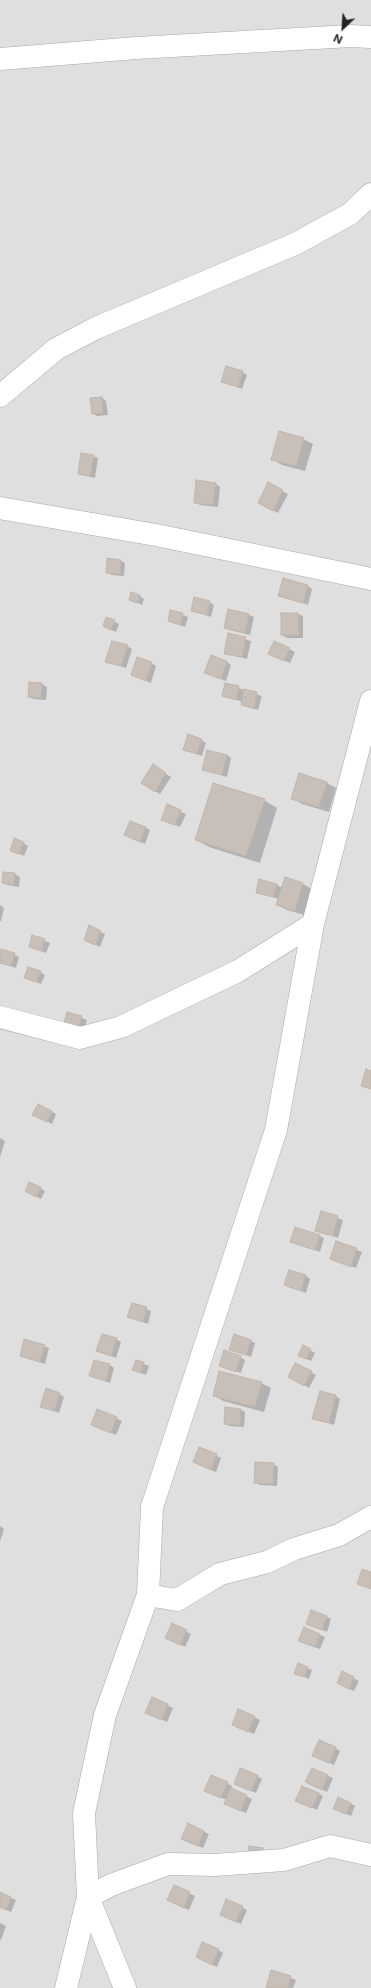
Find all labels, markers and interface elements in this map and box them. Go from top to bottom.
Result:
north arrow [323,8,363,48]
text: N [331,31,345,47]

